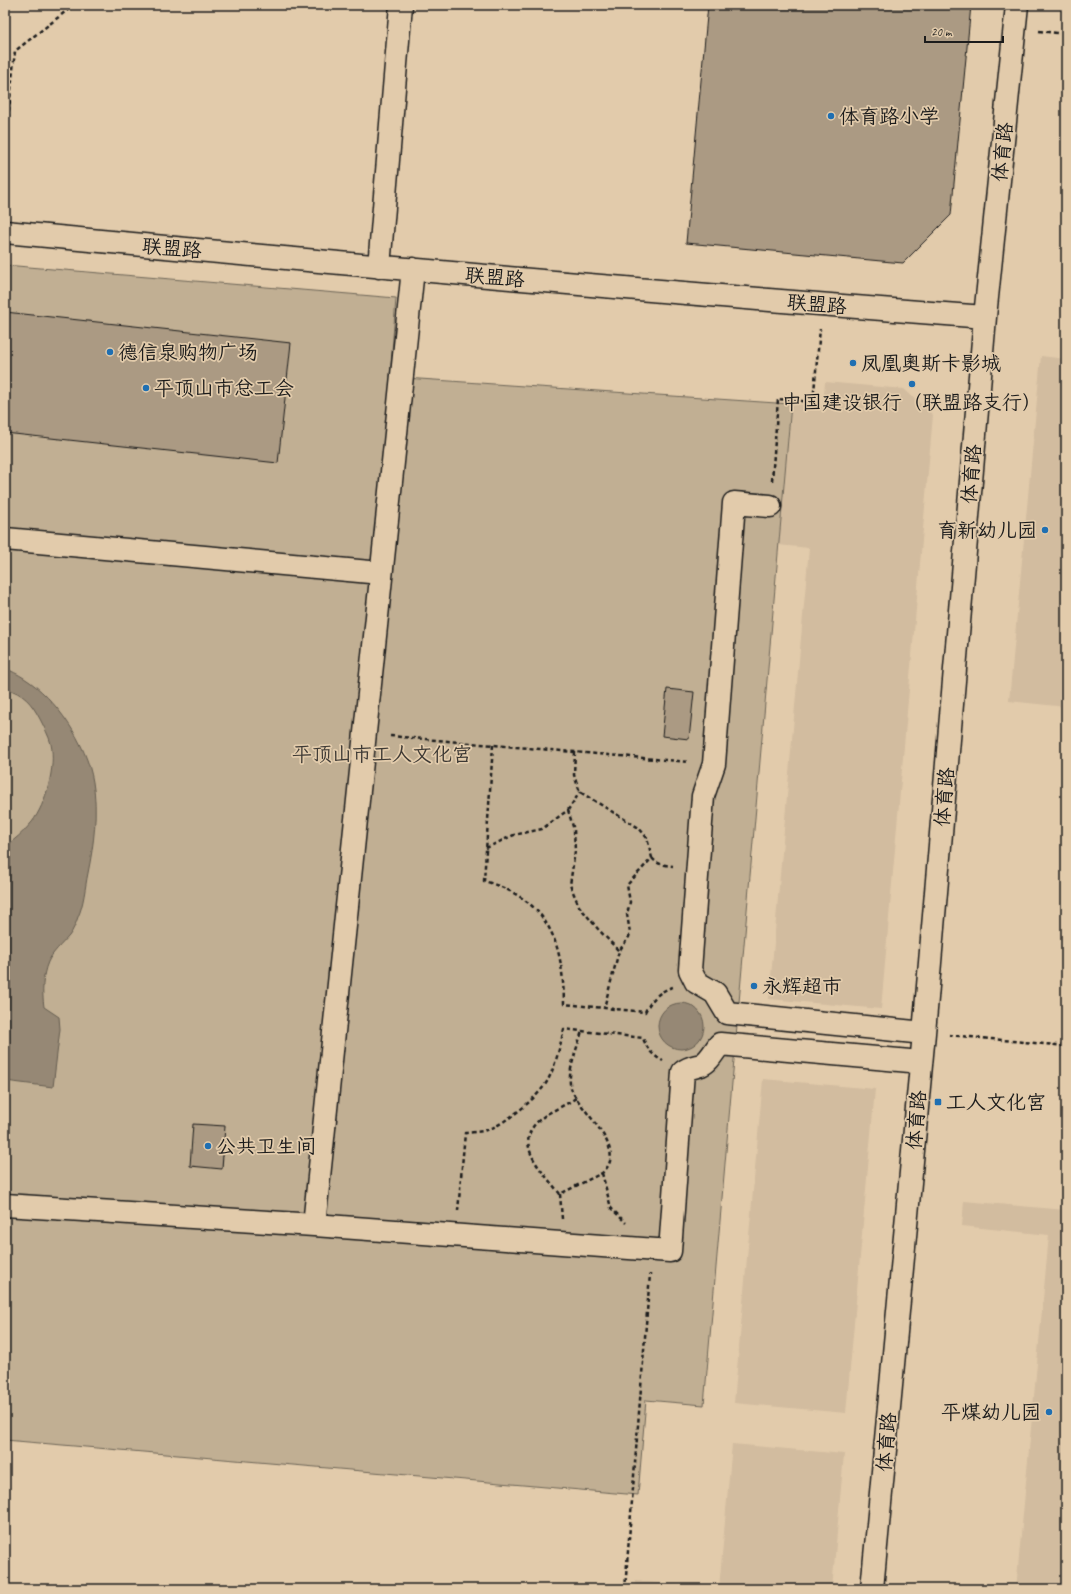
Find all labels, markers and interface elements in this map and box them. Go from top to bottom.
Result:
scale bar [925,18,1003,44]
text: 20 m [931,24,953,40]
place label: 体育路小学 [839,104,939,129]
marker: 体育路小学 [826,111,836,121]
street label: 体育路 [987,120,1018,183]
street label: 联盟路 [141,233,204,264]
street label: 联盟路 [464,262,527,293]
street label: 联盟路 [786,289,849,320]
place label: 德信泉购物广场 [118,340,258,365]
marker: 德信泉购物广场 [105,347,115,357]
place label: 凤凰奥斯卡影城 [861,351,1001,376]
marker: 凤凰奥斯卡影城 [848,358,858,368]
place label: 平顶山市总工会 [154,376,294,401]
marker: 中国建设银行（联盟路支行） [907,379,917,389]
marker: 平顶山市总工会 [141,383,151,393]
place label: 中国建设银行（联盟路支行） [782,390,1042,415]
street label: 体育路 [956,442,987,505]
place label: 育新幼儿园 [937,518,1037,543]
marker: 育新幼儿园 [1040,525,1050,535]
park label: 平顶山市工人文化宫 [292,742,472,767]
street label: 体育路 [929,765,960,828]
place label: 永辉超市 [762,974,842,999]
marker: 永辉超市 [749,981,759,991]
street label: 体育路 [901,1088,932,1151]
place label: 工人文化宫 [946,1090,1046,1115]
marker: 工人文化宫 [933,1097,943,1107]
place label: 公共卫生间 [216,1134,316,1159]
marker: 公共卫生间 [203,1141,213,1151]
place label: 平煤幼儿园 [941,1400,1041,1425]
marker: 平煤幼儿园 [1044,1407,1054,1417]
street label: 体育路 [871,1410,902,1473]

